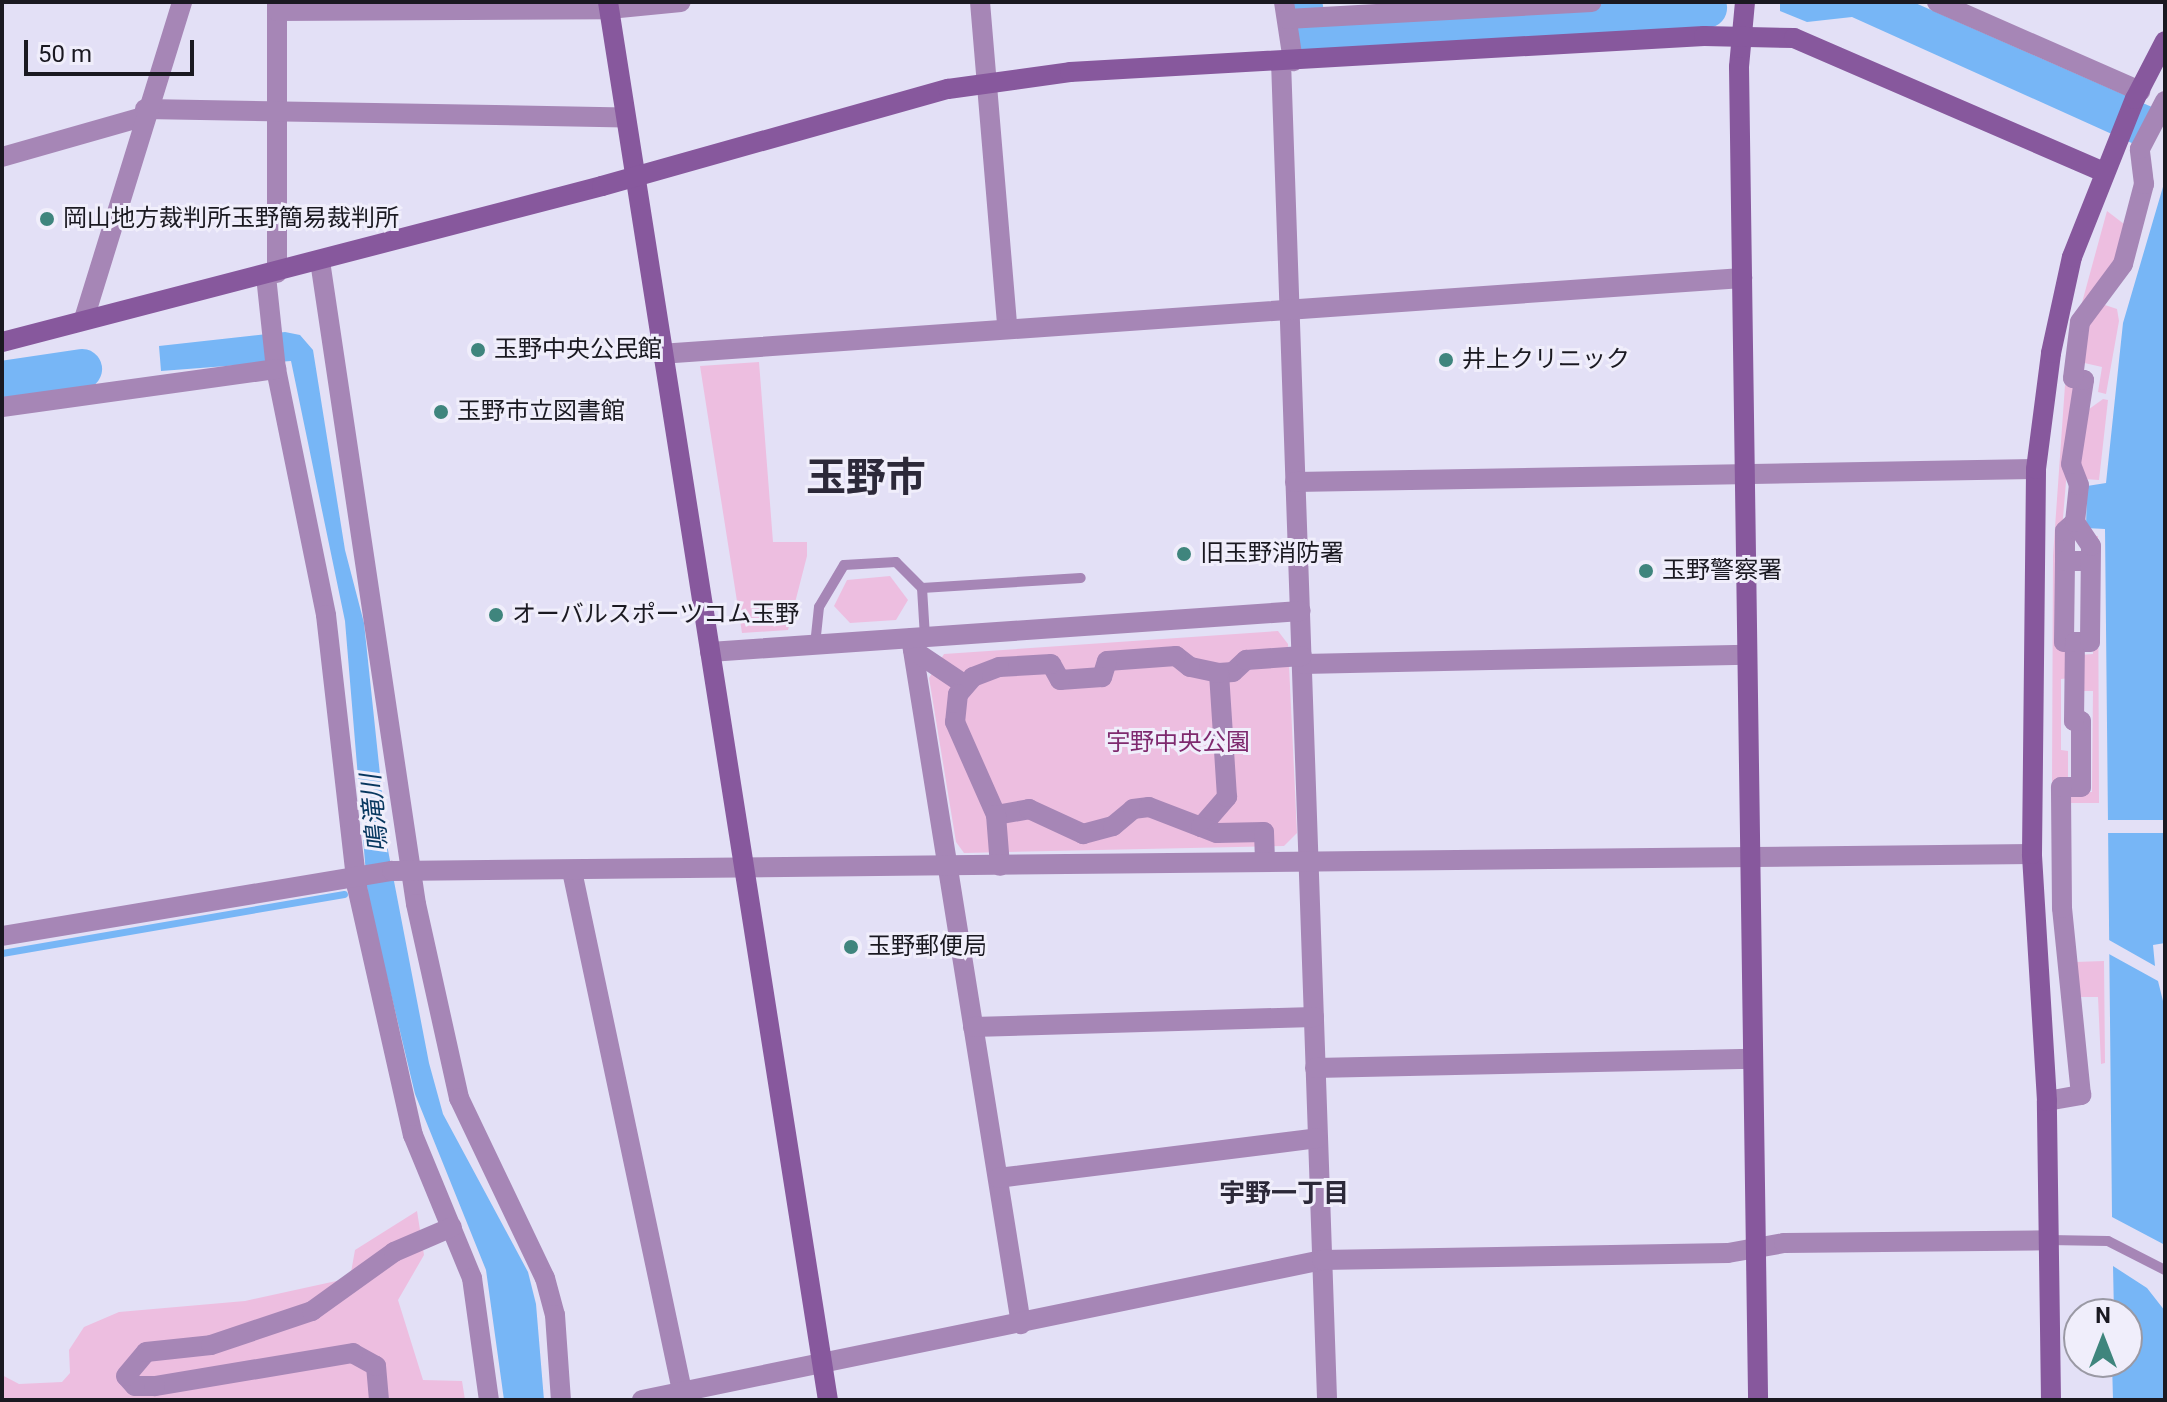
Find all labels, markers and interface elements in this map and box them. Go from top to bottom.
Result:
scale bar [28,24,198,74]
text: 50 m [38,40,92,68]
place label: 岡山地方裁判所玉野簡易裁判所 [63,205,399,233]
marker: 岡山地方裁判所玉野簡易裁判所 [38,210,56,228]
place label: 玉野中央公民館 [494,336,662,364]
marker: 玉野中央公民館 [469,341,487,359]
place label: 井上クリニック [1462,346,1630,374]
marker: 井上クリニック [1437,351,1455,369]
place label: 玉野市立図書館 [457,398,625,426]
marker: 玉野市立図書館 [432,403,450,421]
district label: 玉野市 [806,454,926,502]
place label: 旧玉野消防署 [1200,540,1344,568]
marker: 旧玉野消防署 [1175,545,1193,563]
place label: 玉野警察署 [1662,557,1782,585]
marker: 玉野警察署 [1637,562,1655,580]
place label: オーバルスポーツコム玉野 [512,601,800,629]
marker: オーバルスポーツコム玉野 [487,606,505,624]
park label: 宇野中央公園 [1106,729,1250,757]
water label: 鳴滝川 [355,773,395,853]
place label: 玉野郵便局 [867,933,987,961]
marker: 玉野郵便局 [842,938,860,956]
district label: 宇野一丁目 [1219,1178,1349,1210]
north arrow [2063,1298,2143,1378]
text: N [2095,1303,2111,1328]

